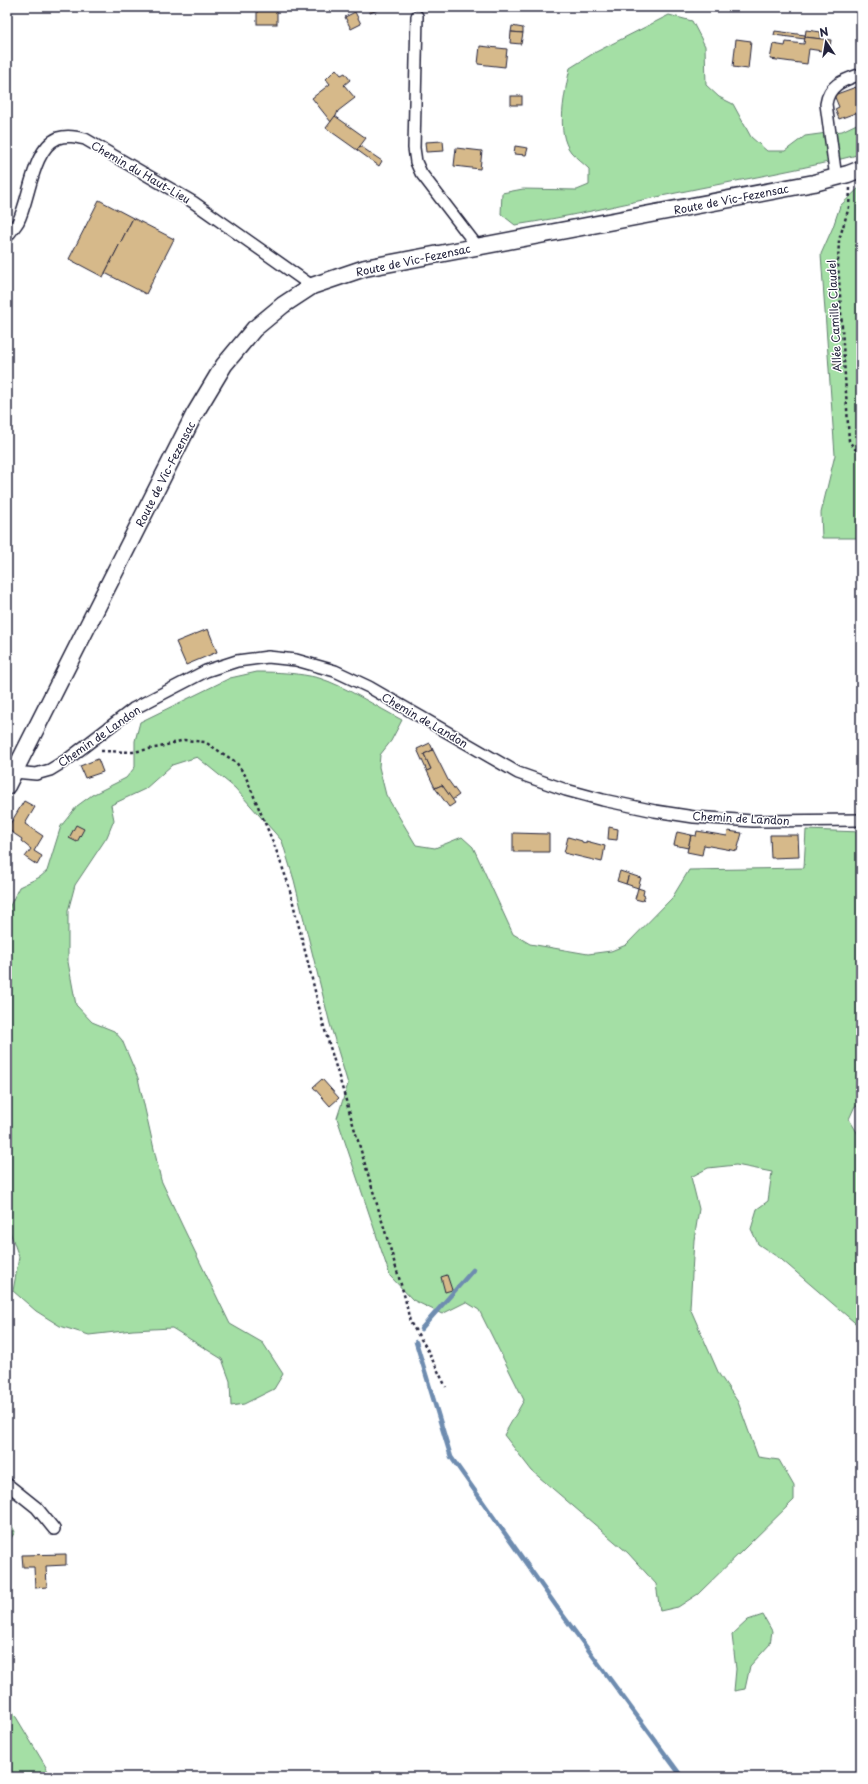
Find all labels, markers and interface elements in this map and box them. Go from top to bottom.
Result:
north arrow [806,22,846,62]
text: N [818,22,830,41]
street label: Chemin du Haut-Lieu [88,137,194,207]
street label: Route de Vic-Fezensac [672,180,790,218]
street label: Route de Vic-Fezensac [354,240,472,280]
street label: Allée Camille Claudel [823,260,845,372]
street label: Route de Vic-Fezensac [131,418,199,530]
street label: Chemin de Landon [379,688,471,752]
street label: Chemin de Landon [54,701,144,771]
street label: Chemin de Landon [692,807,790,829]

